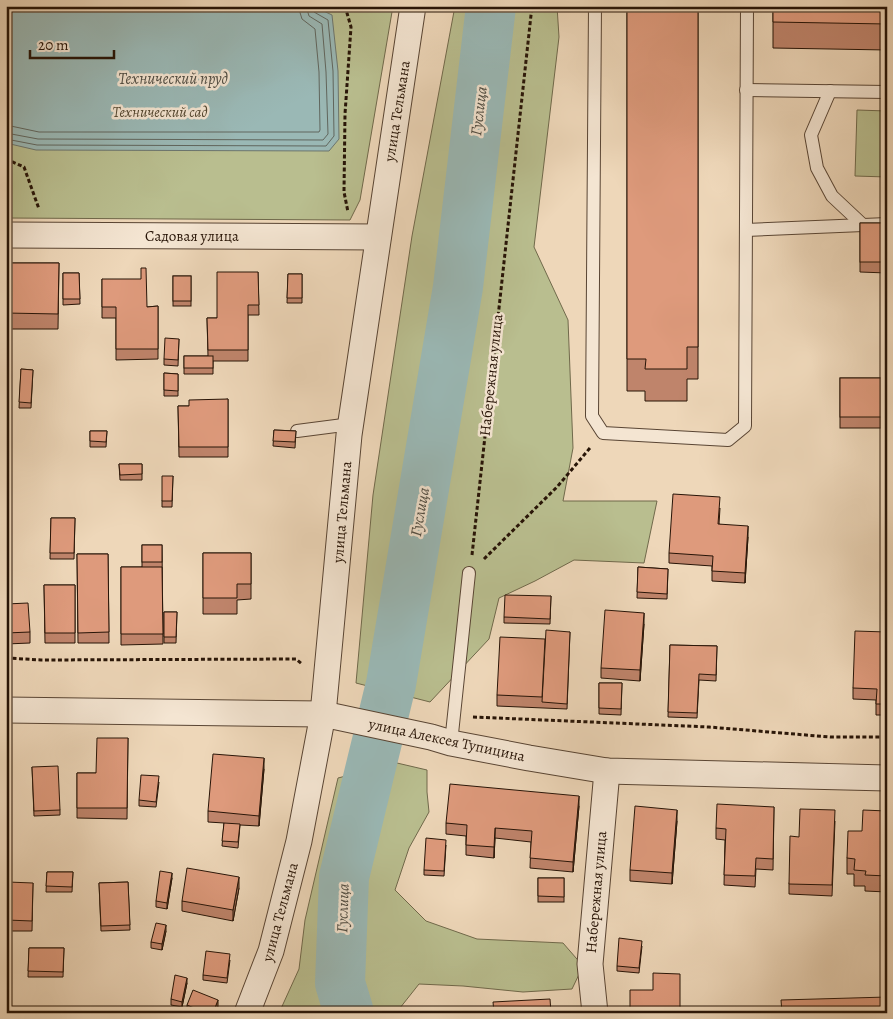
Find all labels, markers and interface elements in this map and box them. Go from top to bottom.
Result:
scale bar [30,28,114,60]
text: 20 m [38,35,69,55]
street label: улица Тельмана [379,59,415,164]
water label: Технический пруд [118,68,228,90]
water label: Гуслица [465,85,493,137]
park label: Технический сад [113,102,207,122]
street label: Садовая улица [145,226,239,246]
street label: Набережная улица [475,313,507,437]
street label: улица Тельмана [328,460,356,565]
water label: Гуслица [405,486,435,538]
street label: улица Алексея Тупицина [366,713,527,766]
street label: Набережная улица [581,830,611,954]
street label: улица Тельмана [257,860,303,965]
water label: Гуслица [331,883,355,933]

